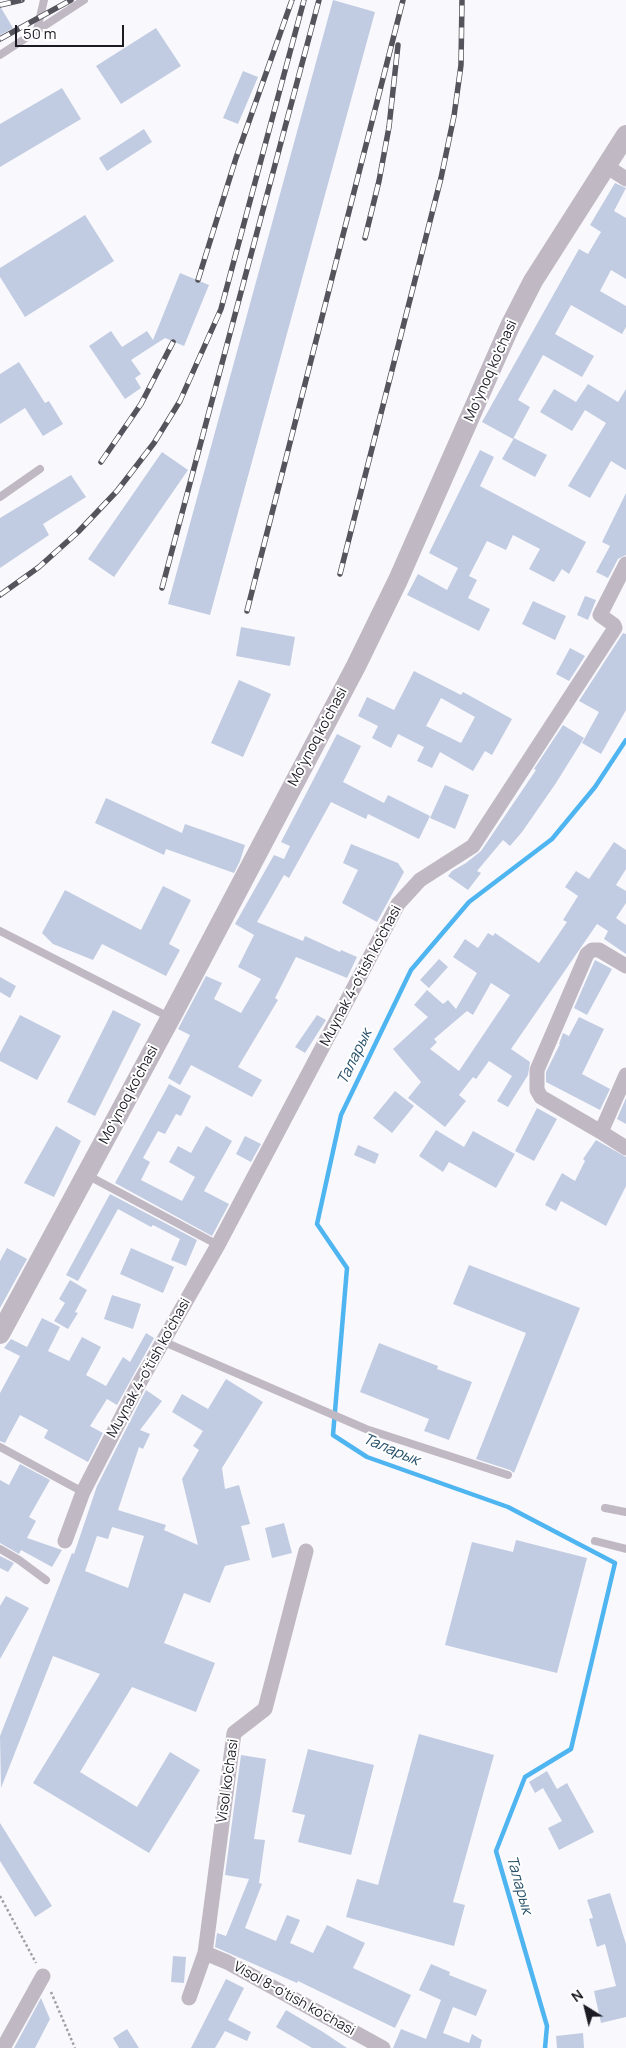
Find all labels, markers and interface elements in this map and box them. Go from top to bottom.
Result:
scale bar [18,15,126,47]
text: 50 m [23,23,57,44]
street label: Moʻynoq ko'chasi [461,318,521,424]
street label: Moʻynoq ko'chasi [285,685,351,789]
street label: Muynak 4-o'tish ko'chasi [317,903,405,1049]
water label: Таларык [334,1026,376,1088]
street label: Moʻynoq ko'chasi [96,1043,162,1147]
street label: Muynak 4-o'tish ko'chasi [104,1295,194,1441]
water label: Таларык [360,1430,422,1470]
street label: Visol ko'chasi [214,1738,242,1824]
water label: Таларык [502,1854,536,1916]
street label: Visol 8-o'tish ko'chasi [230,1959,358,2039]
north arrow [561,1983,611,2033]
text: N [567,1985,587,2006]

